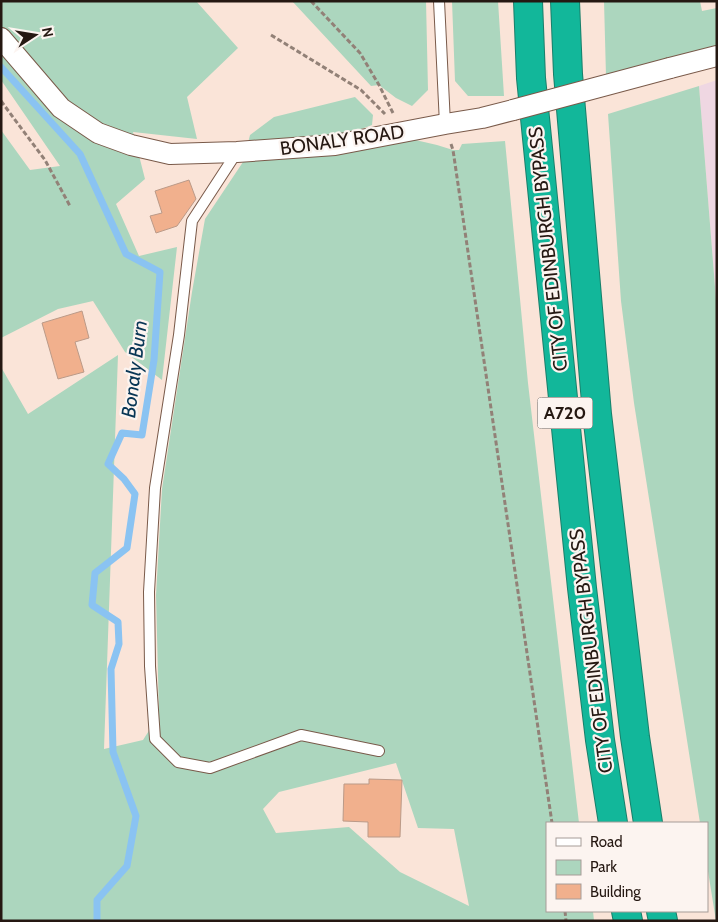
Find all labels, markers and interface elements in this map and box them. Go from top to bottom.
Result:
north arrow [10,10,60,60]
text: N [38,26,58,39]
street label: BONALY ROAD [278,120,406,160]
street label: CITY OF EDINBURGH BYPASS [524,126,572,372]
water label: Bonaly Burn [116,319,152,419]
road number: A720 [538,398,592,428]
street label: CITY OF EDINBURGH BYPASS [565,528,617,774]
legend [546,822,708,912]
text: Road [590,833,623,851]
text: Park [590,858,617,876]
text: Building [590,883,641,901]

